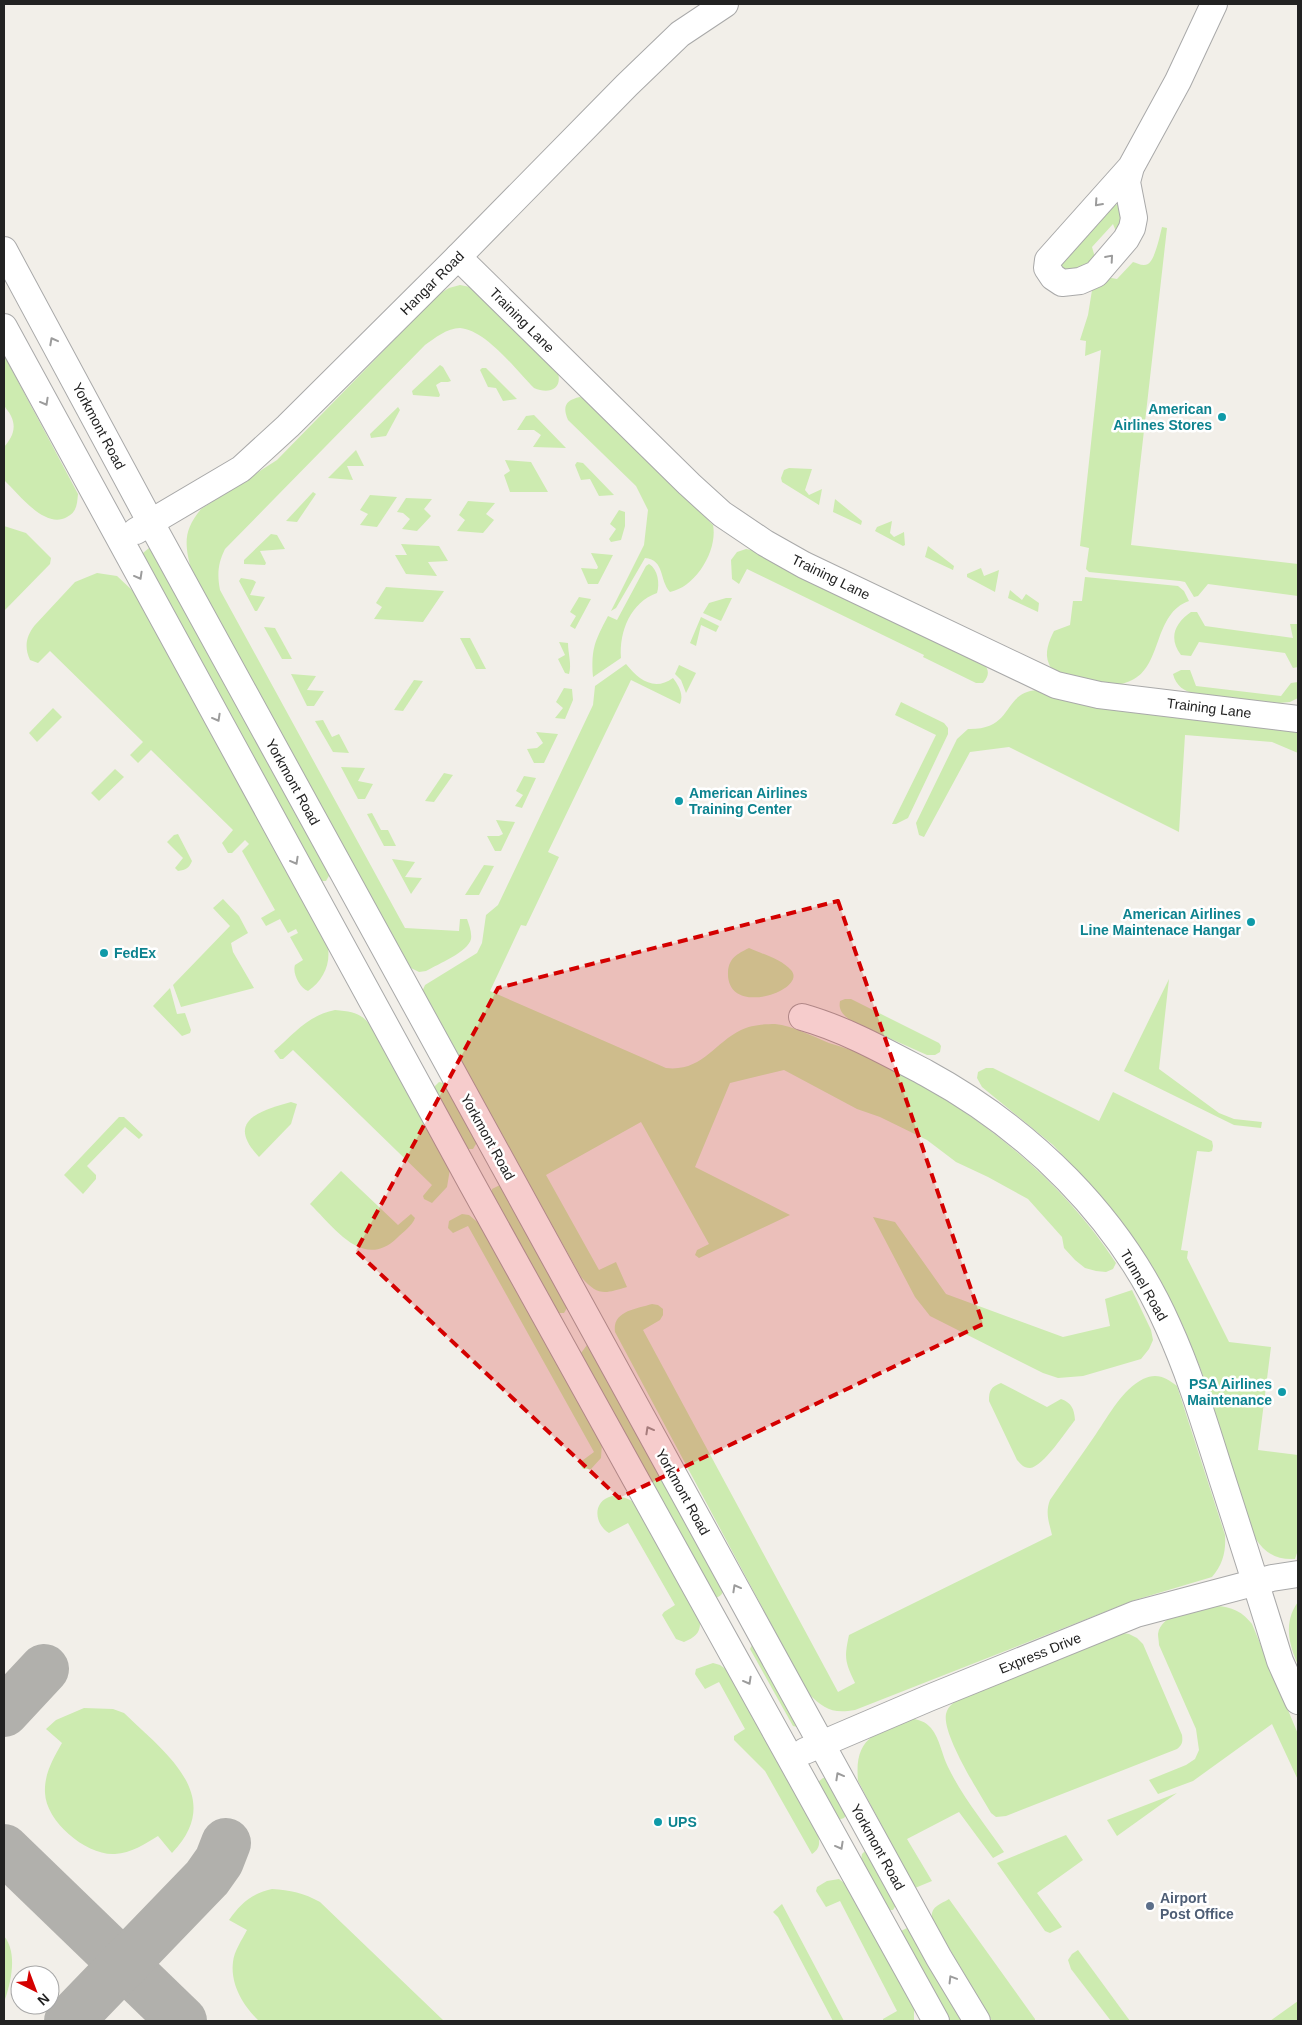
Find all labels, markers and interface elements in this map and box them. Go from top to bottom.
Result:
one-way arrow [1095,198,1104,207]
street label: Hangar Road [397,248,467,318]
one-way arrow [1104,255,1113,264]
street label: Training Lane [486,284,558,356]
one-way arrow [49,338,59,347]
street label: Yorkmont Road [69,380,129,472]
one-way arrow [39,397,49,406]
place label: American Airlines Stores [1113,401,1212,433]
marker: American Airlines Stores [1216,411,1228,423]
street label: Training Lane [789,551,873,603]
one-way arrow [133,570,143,579]
street label: Training Lane [1166,695,1252,721]
one-way arrow [211,713,221,722]
street label: Yorkmont Road [263,736,323,828]
place label: American Airlines Training Center [689,785,808,817]
marker: American Airlines Training Center [673,795,685,807]
one-way arrow [289,856,299,865]
place label: American Airlines Line Maintenace Hangar [1080,906,1242,938]
marker: American Airlines Line Maintenace Hangar [1245,916,1257,928]
place label: FedEx [114,945,156,961]
marker: FedEx [98,947,110,959]
street label: Yorkmont Road [458,1091,518,1183]
street label: Tunnel Road [1117,1247,1171,1323]
place label: PSA Airlines Maintenance [1187,1376,1272,1408]
marker: PSA Airlines Maintenance [1276,1386,1288,1398]
one-way arrow [645,1427,655,1436]
street label: Yorkmont Road [653,1446,713,1538]
one-way arrow [732,1584,742,1593]
street label: Express Drive [997,1629,1084,1677]
one-way arrow [742,1675,752,1684]
one-way arrow [836,1773,846,1782]
street label: Yorkmont Road [848,1801,908,1893]
place label: UPS [668,1814,697,1830]
marker: UPS [652,1816,664,1828]
one-way arrow [833,1841,843,1850]
place label: Airport Post Office [1160,1890,1234,1922]
marker: Airport Post Office [1144,1900,1156,1912]
north arrow [10,1965,60,2015]
one-way arrow [949,1976,959,1985]
text: N [35,1990,53,2009]

